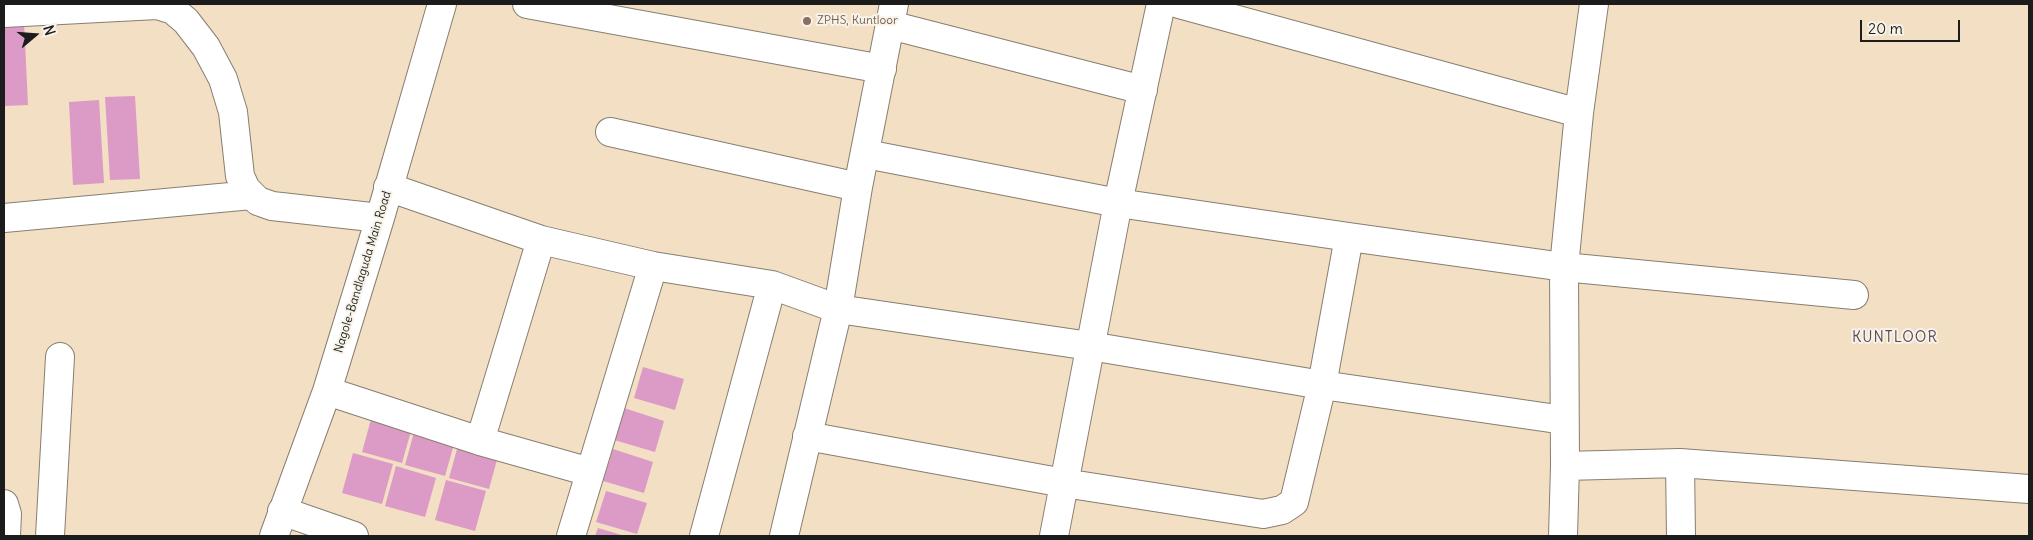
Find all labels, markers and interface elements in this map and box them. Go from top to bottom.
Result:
north arrow [10,10,60,60]
scale bar [1863,10,1963,42]
place label: ZPHS, Kuntloor [817,14,898,28]
marker: ZPHS, Kuntloor [801,15,813,27]
text: 20 m [1868,19,1903,38]
text: N [39,23,59,38]
street label: Nagole-Bandlaguda Main Road [331,189,395,355]
district label: KUNTLOOR [1851,329,1939,347]

